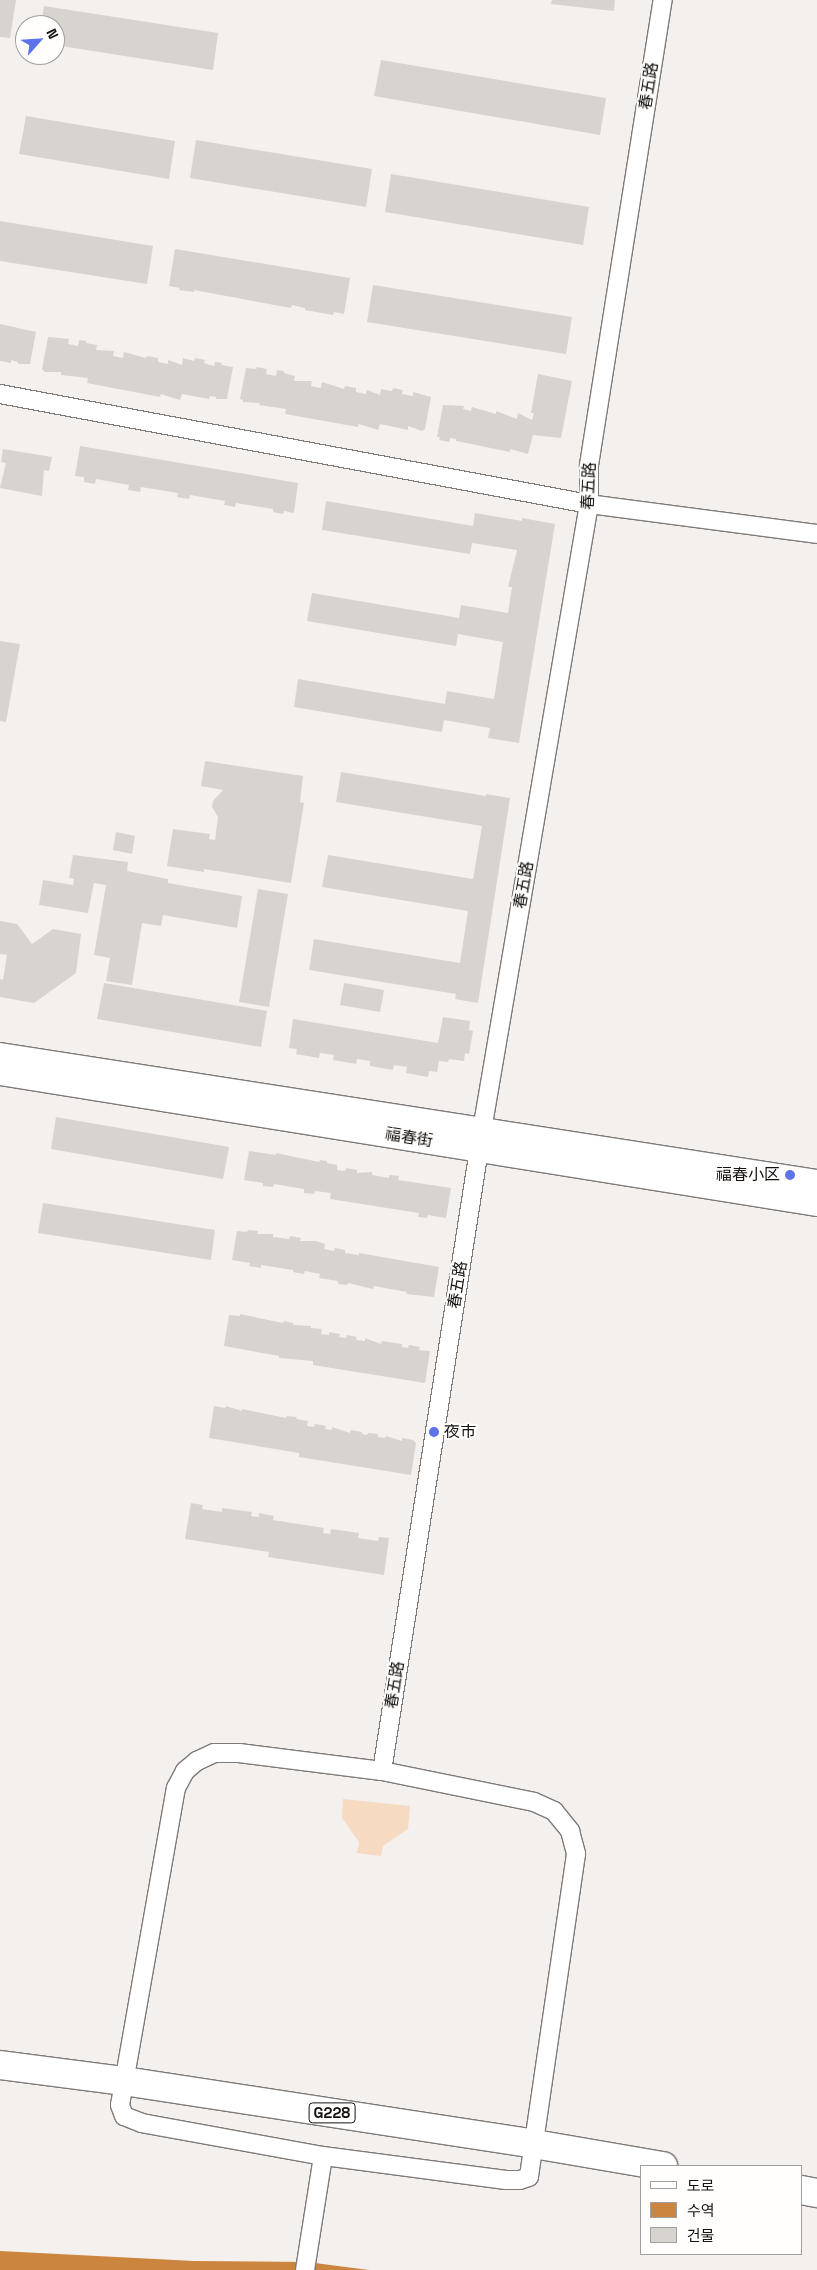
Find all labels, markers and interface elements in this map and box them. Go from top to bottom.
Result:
north arrow [15,15,65,65]
text: N [42,26,63,42]
street label: 春五路 [636,61,662,111]
street label: 春五路 [578,462,600,510]
street label: 春五路 [510,860,538,910]
street label: 福春街 [384,1125,434,1151]
place label: 福春小区 [716,1165,780,1185]
marker: 福春小区 [784,1169,796,1181]
street label: 春五路 [445,1260,471,1310]
place label: 夜市 [444,1422,476,1442]
marker: 夜市 [428,1426,440,1438]
street label: 春五路 [382,1660,408,1710]
road number: G228 [308,2100,356,2126]
legend [640,2165,802,2255]
text: 도로 [687,2176,715,2195]
text: 수역 [687,2201,715,2220]
text: 건물 [687,2226,715,2245]

